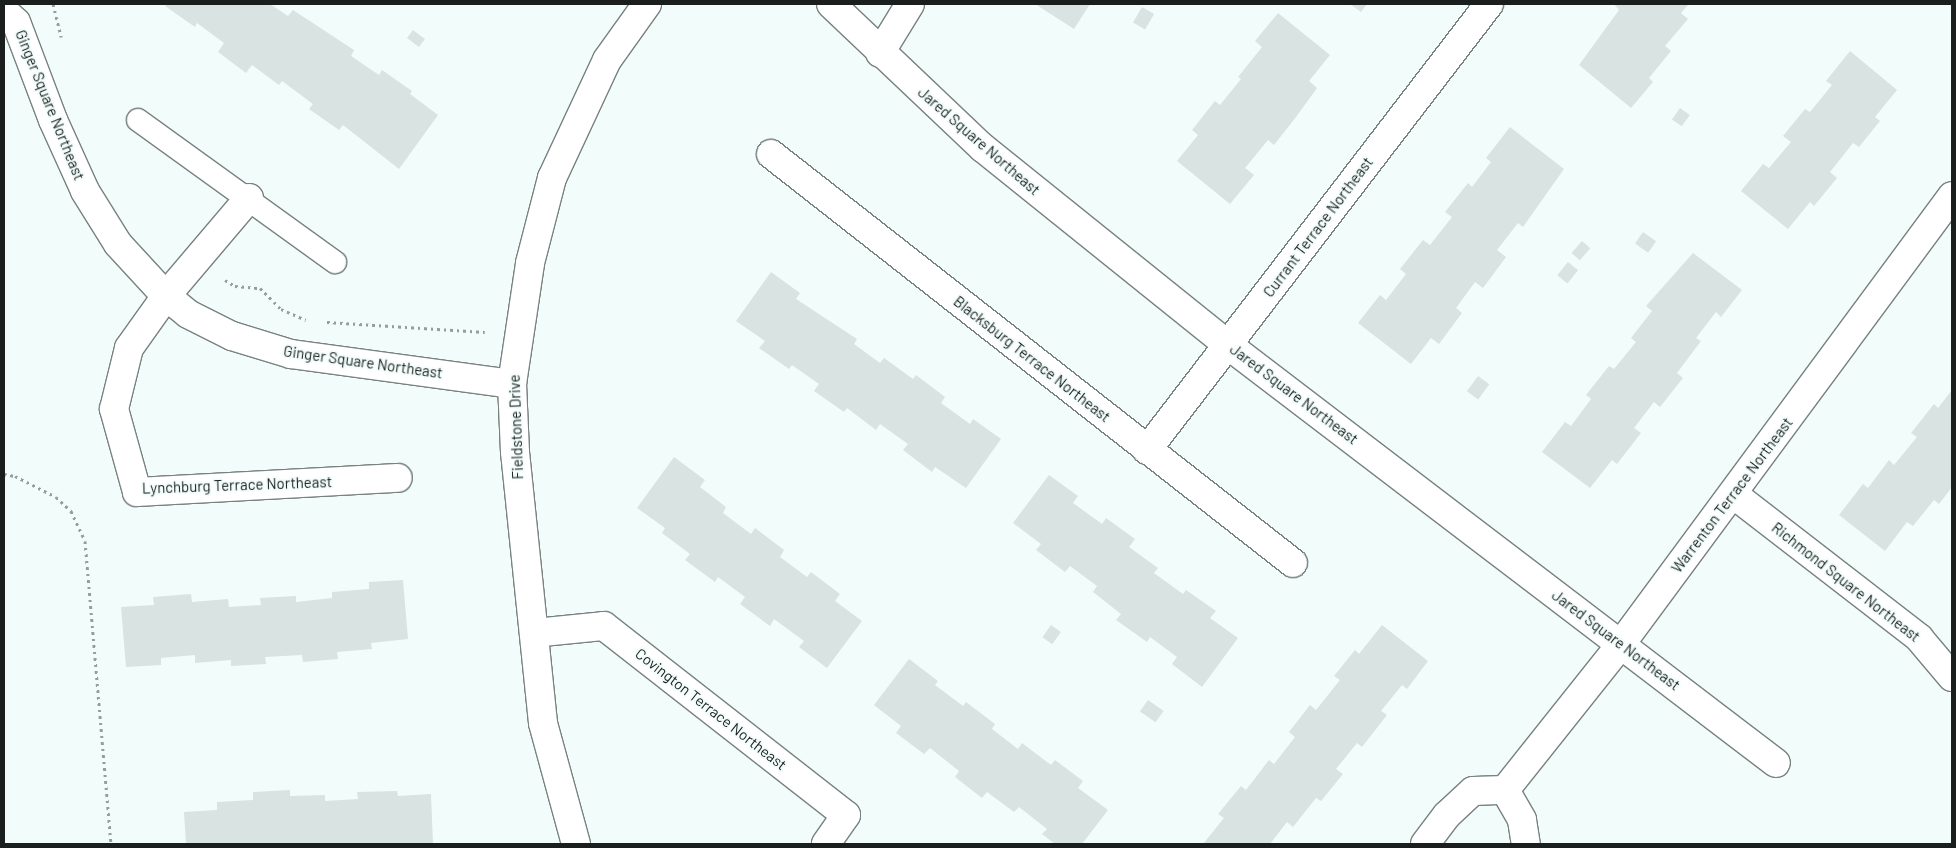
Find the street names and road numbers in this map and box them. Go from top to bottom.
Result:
street label: Ginger Square Northeast [12,27,88,183]
street label: Jared Square Northeast [914,83,1044,199]
street label: Currant Terrace Northeast [1259,153,1377,301]
street label: Blacksburg Terrace Northeast [950,292,1114,426]
street label: Jared Square Northeast [1226,340,1362,448]
street label: Ginger Square Northeast [282,342,444,382]
street label: Fieldstone Drive [505,374,527,480]
street label: Warrenton Terrace Northeast [1668,414,1796,576]
street label: Lynchburg Terrace Northeast [142,473,332,497]
street label: Richmond Square Northeast [1768,518,1924,646]
street label: Jared Square Northeast [1548,586,1684,694]
street label: Covington Terrace Northeast [632,644,790,774]

